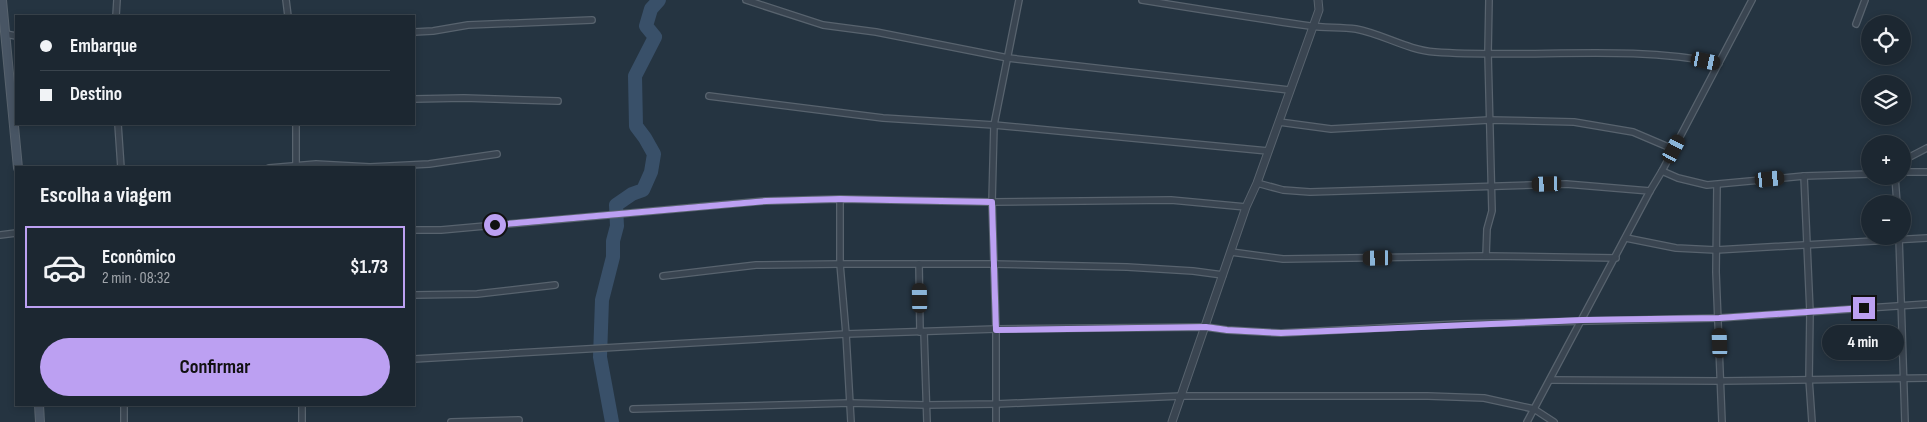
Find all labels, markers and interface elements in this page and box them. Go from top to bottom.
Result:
map controls [1861,15,1911,245]
button: locate [1861,15,1911,65]
text: Embarque [70,35,137,58]
car [1689,51,1722,71]
button: layers [1861,75,1911,125]
text: Destino [70,83,122,106]
car [1660,132,1687,166]
button: + [1861,135,1911,185]
car [1754,170,1785,188]
car [1531,176,1562,192]
text: Escolha a viagem [40,182,172,209]
button: − [1861,195,1911,245]
route start [484,214,506,236]
icon: car [42,245,87,290]
text: Econômico [102,246,176,269]
car [1362,250,1393,266]
text: $1.73 [350,256,388,279]
text: 2 min · 08:32 [102,269,170,288]
car [912,283,927,313]
route end [1853,297,1875,319]
callout: 4 min [1823,326,1905,360]
car [1711,328,1728,358]
text: 4 min [1848,333,1878,352]
button: Confirmar [40,338,390,396]

